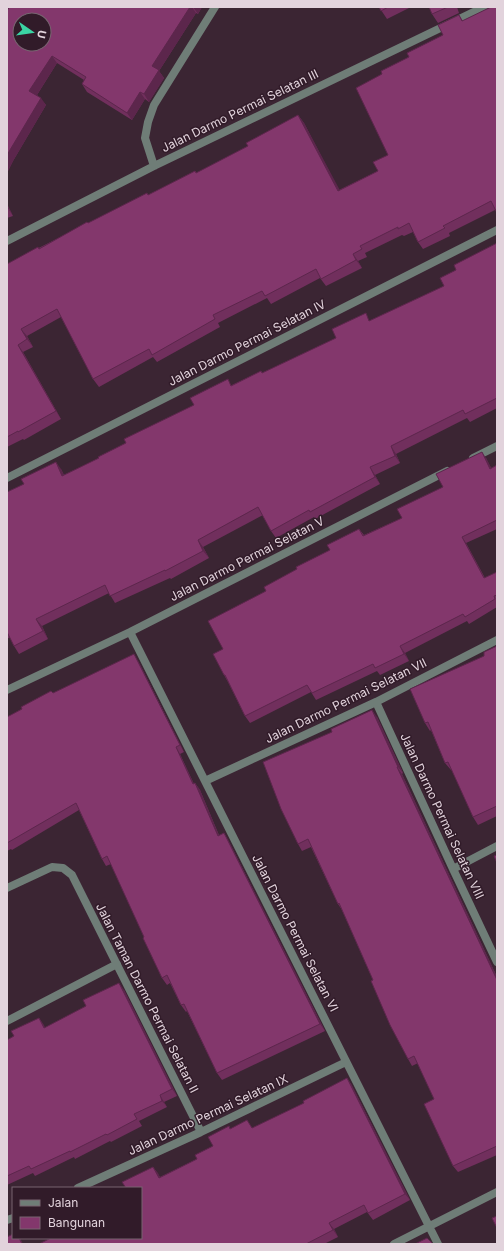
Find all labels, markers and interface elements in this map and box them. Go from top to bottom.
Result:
north arrow [12,12,52,52]
text: U [34,29,49,40]
street label: Jalan Darmo Permai Selatan III [159,66,321,155]
street label: Jalan Darmo Permai Selatan IV [166,296,328,389]
street label: Jalan Darmo Permai Selatan V [167,513,327,604]
street label: Jalan Darmo Permai Selatan VII [263,655,429,746]
street label: Jalan Darmo Permai Selatan VIII [397,731,488,901]
street label: Jalan Darmo Permai Selatan VI [249,852,342,1014]
street label: Jalan Taman Darmo Permai Selatan II [93,900,202,1095]
street label: Jalan Darmo Permai Selatan IX [125,1071,290,1158]
legend [12,1187,142,1239]
text: Jalan [48,1195,78,1210]
text: Bangunan [48,1215,105,1230]

